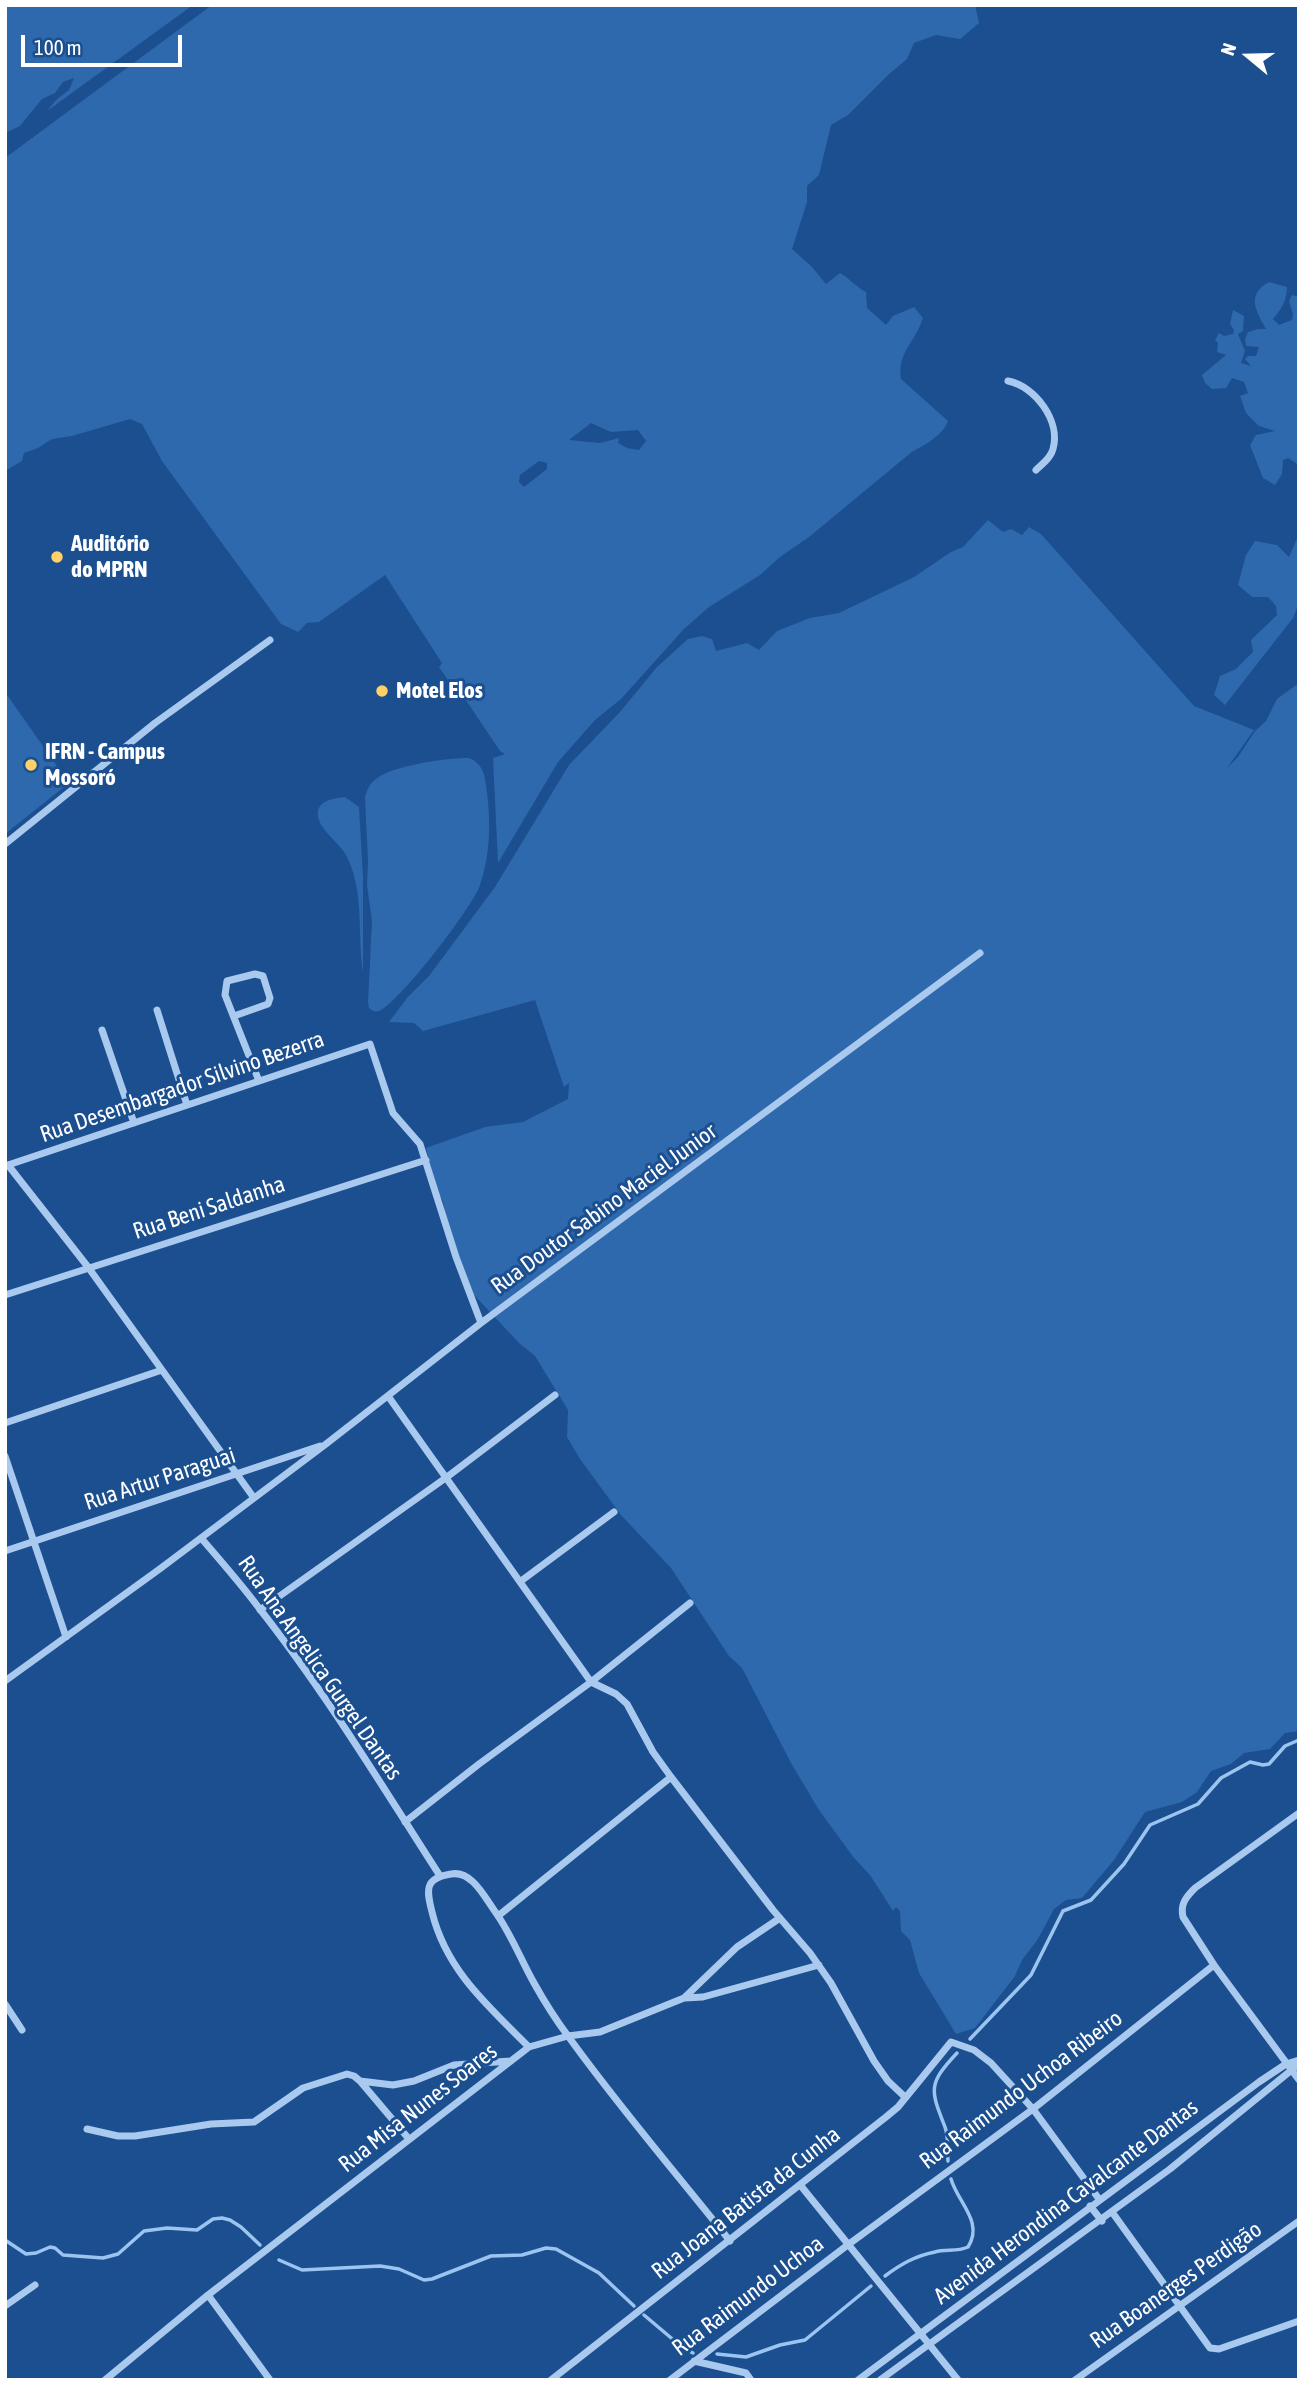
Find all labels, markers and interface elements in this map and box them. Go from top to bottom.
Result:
scale bar [24,21,186,65]
north arrow [1213,21,1283,91]
text: 100 m [34,35,82,59]
text: N [1216,40,1240,58]
place label: Auditório do MPRN [71,530,150,584]
marker: Auditório do MPRN [49,549,65,565]
place label: Motel Elos [396,677,483,705]
marker: Motel Elos [374,683,390,699]
place label: IFRN - Campus Mossoró [45,738,165,792]
marker: IFRN - Campus Mossoró [23,757,39,773]
street label: Rua Desembargador Silvino Bezerra [36,1025,328,1149]
street label: Rua Doutor Sabino Maciel Junior [486,1118,722,1300]
street label: Rua Beni Saldanha [129,1170,289,1246]
street label: Rua Artur Paraguai [81,1442,239,1516]
street label: Rua Ana Angelica Gurgel Dantas [232,1551,408,1785]
street label: Rua Raimundo Uchoa Ribeiro [914,2005,1128,2175]
street label: Rua Misa Nunes Soares [333,2038,503,2178]
street label: Avenida Herondina Cavalcante Dantas [929,2094,1203,2310]
street label: Rua Joana Batista da Cunha [646,2121,846,2285]
street label: Rua Boanerges Perdigão [1085,2215,1267,2355]
street label: Rua Raimundo Uchoa [667,2230,829,2362]

